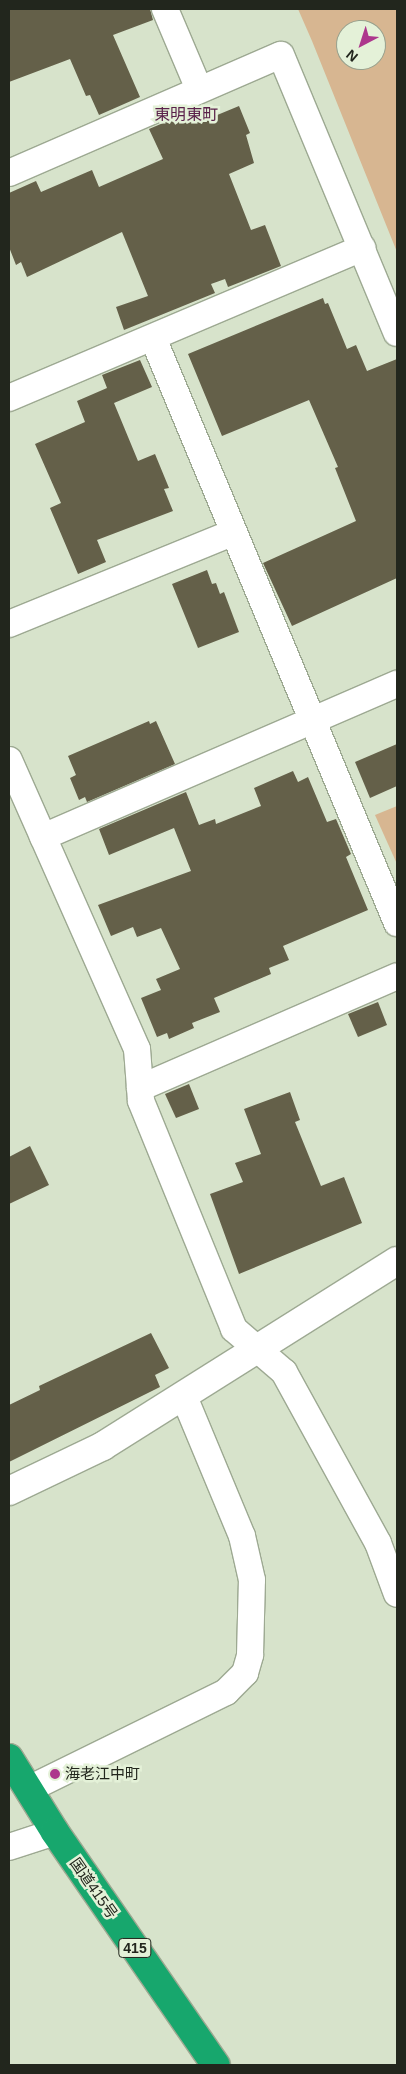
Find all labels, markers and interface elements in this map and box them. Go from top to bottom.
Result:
north arrow [336,20,386,70]
text: N [343,46,361,65]
district label: 東明東町 [154,105,218,125]
place label: 海老江中町 [65,1765,140,1783]
marker: 海老江中町 [49,1768,61,1780]
street label: 国道415号 [67,1854,121,1922]
road number: 415 [118,1936,152,1960]

